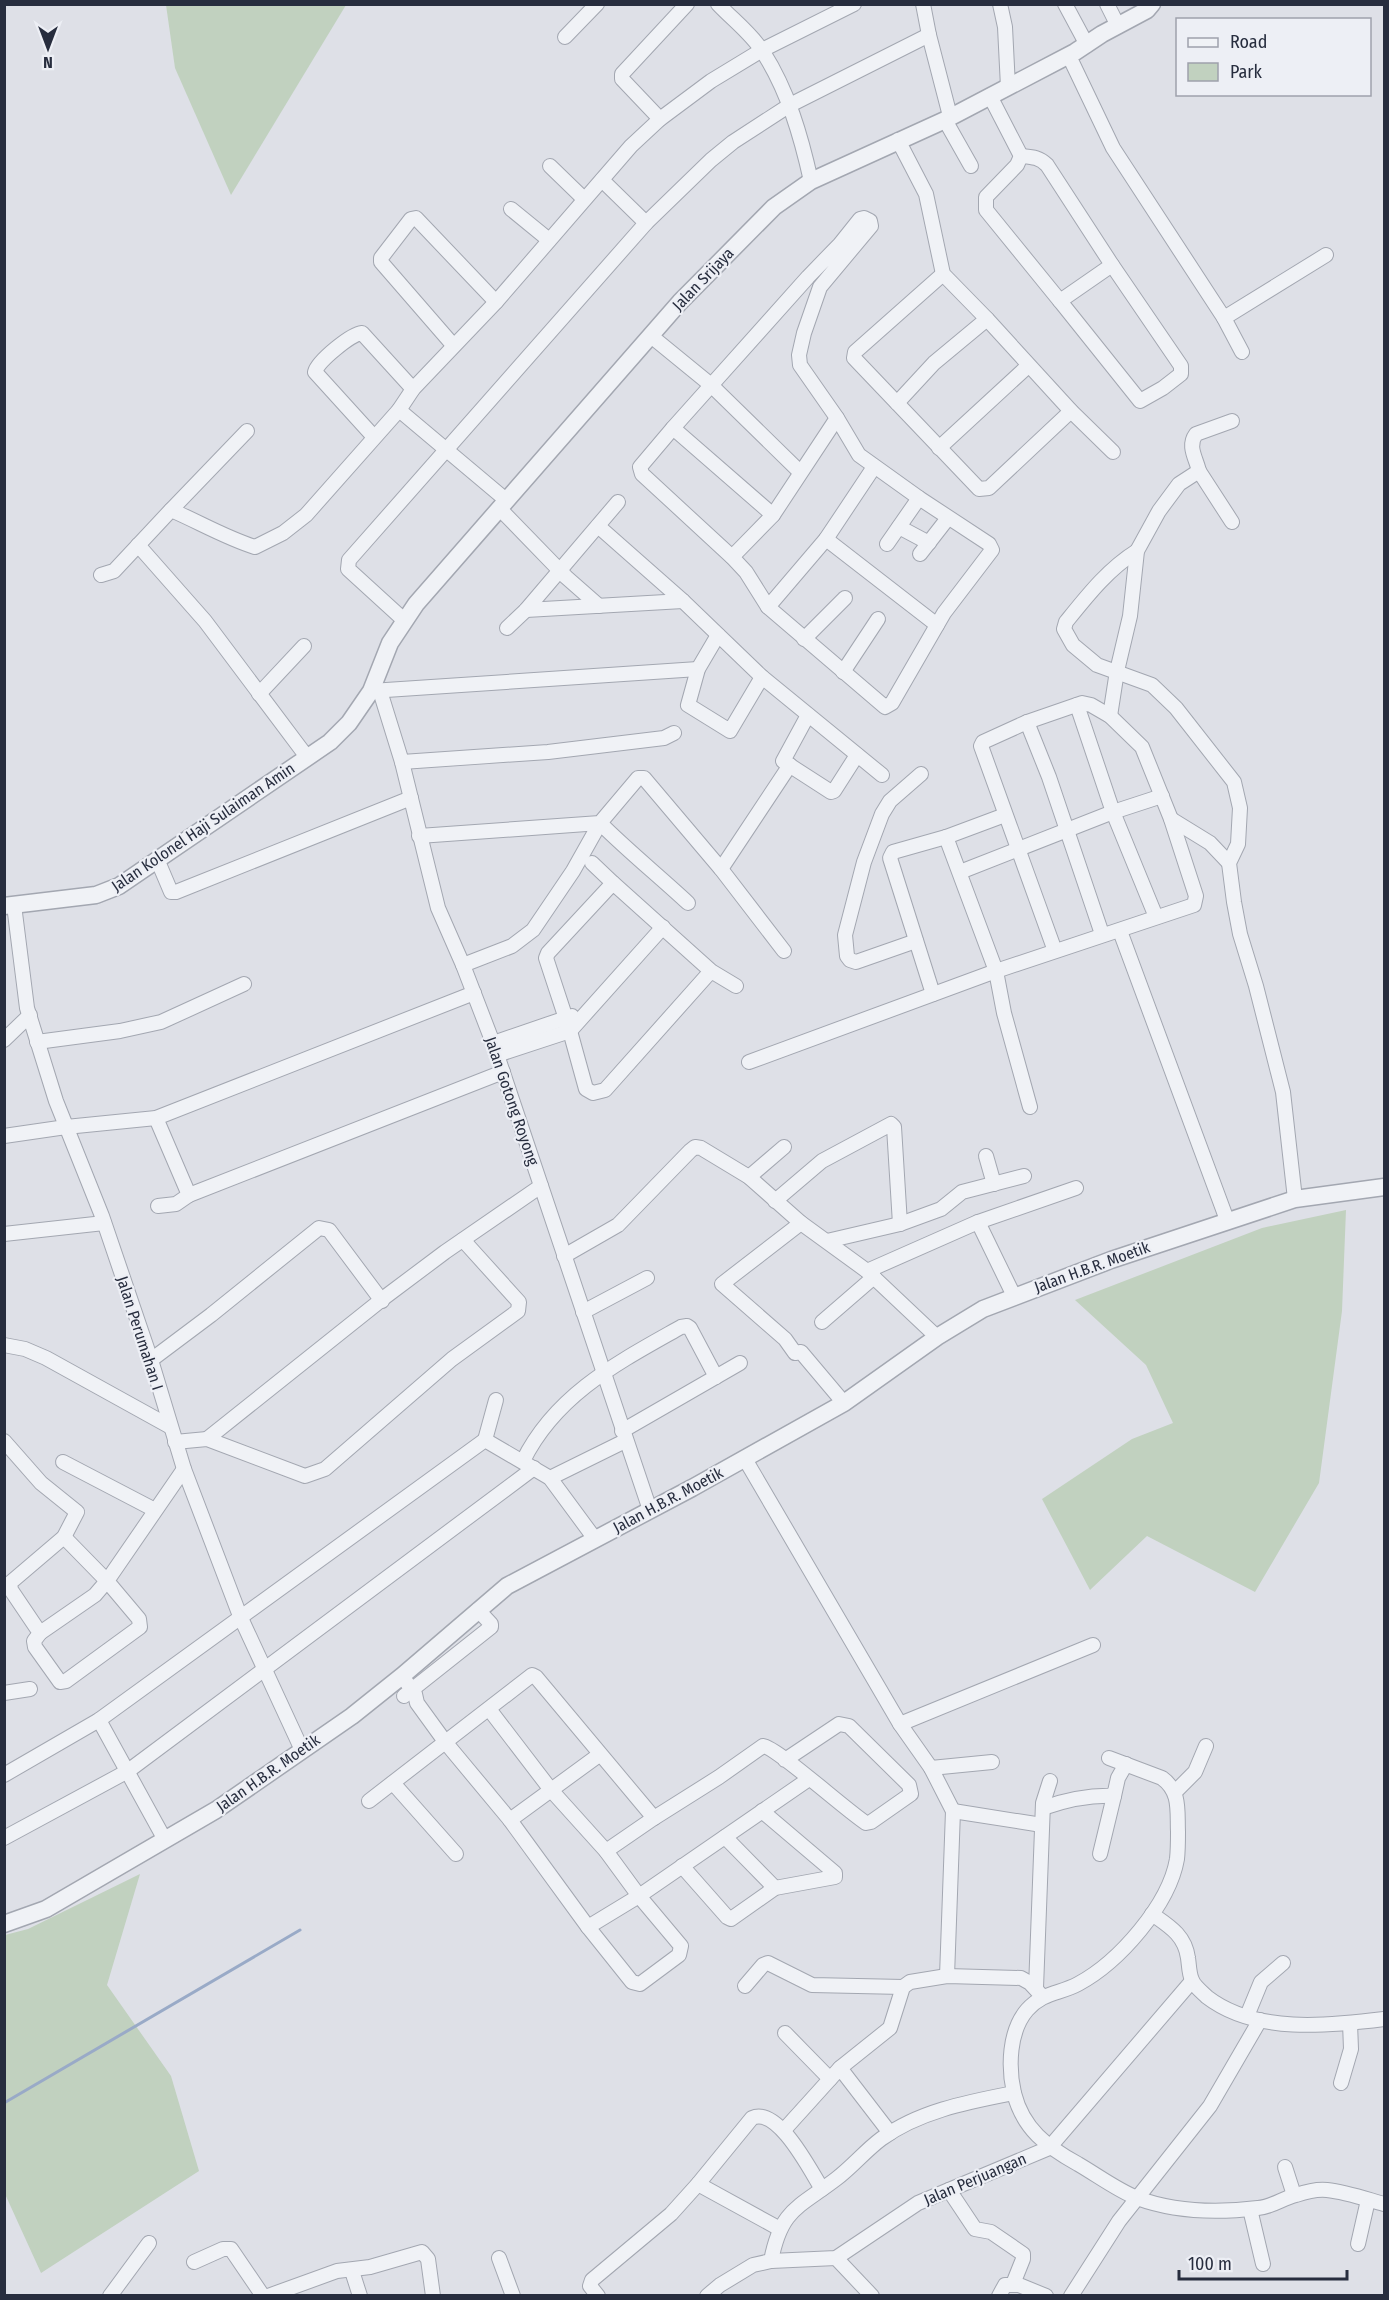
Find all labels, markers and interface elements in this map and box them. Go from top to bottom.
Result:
north arrow [18,18,78,78]
legend [1176,18,1371,96]
text: Road [1230,31,1267,53]
text: N [43,53,53,72]
text: Park [1230,61,1263,83]
street label: Jalan Srijaya [668,243,738,314]
street label: Jalan Kolonel Haji Sulaiman Amin [108,759,298,895]
street label: Jalan Gotong Royong [481,1034,543,1168]
street label: Jalan H.B.R. Moetik [1032,1237,1153,1297]
street label: Jalan Perumahan I [113,1274,167,1392]
street label: Jalan H.B.R. Moetik [610,1463,727,1537]
street label: Jalan H.B.R. Moetik [213,1730,324,1816]
street label: Jalan Perjuangan [921,2149,1029,2209]
scale bar [1179,2243,1347,2281]
text: 100 m [1188,2253,1232,2275]

